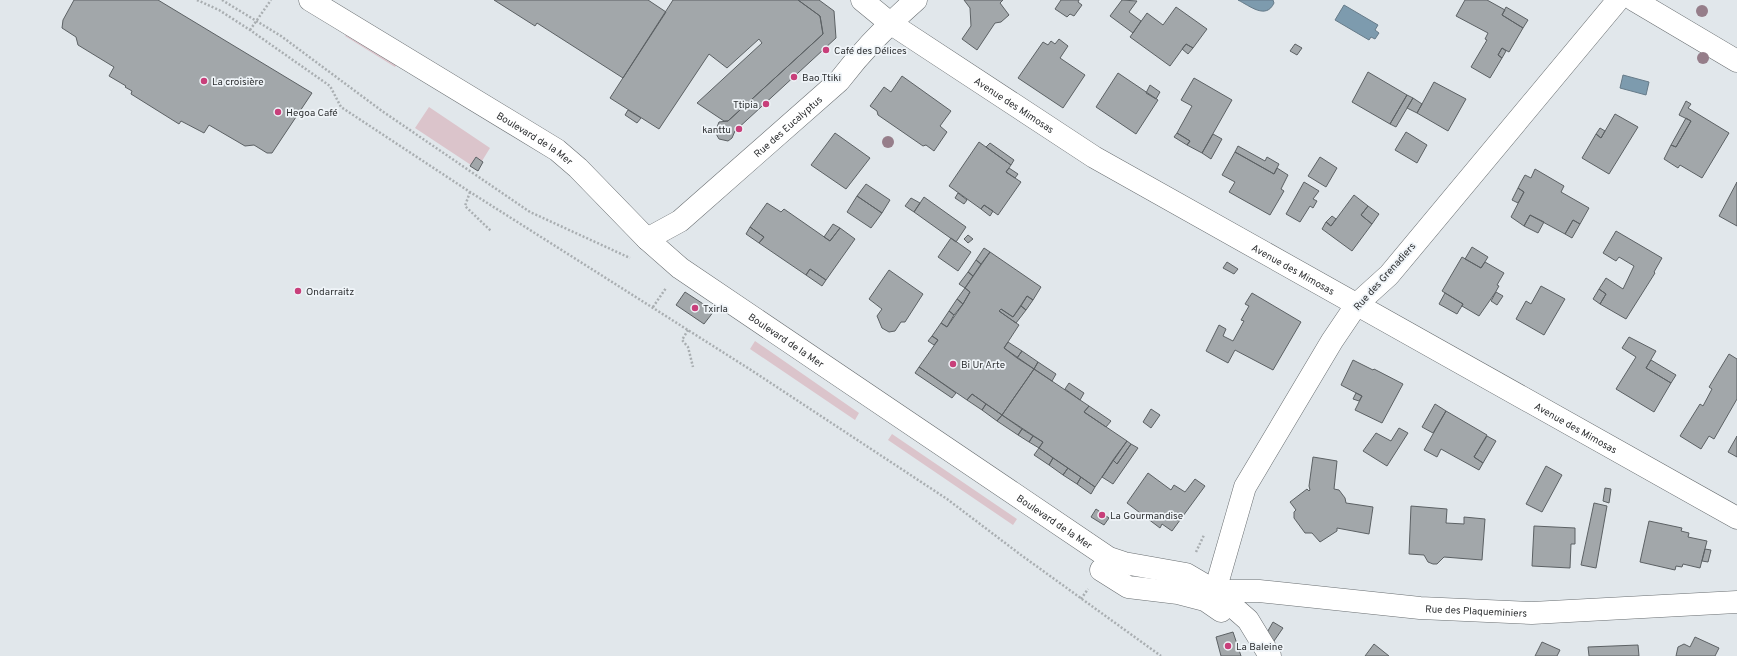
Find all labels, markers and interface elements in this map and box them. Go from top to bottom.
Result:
marker: Café des Délices [821,45,831,55]
place label: Café des Délices [834,45,907,58]
marker: Bao Ttiki [789,72,799,82]
place label: Bao Ttiki [802,72,841,85]
street label: Avenue des Mimosas [971,75,1056,137]
marker: La croisière [199,76,209,86]
place label: La croisière [212,76,264,89]
street label: Rue des Eucalyptus [752,94,826,161]
place label: Ttipia [733,99,758,112]
marker: Ttipia [761,99,771,109]
marker: Hegoa Café [273,107,283,117]
place label: Hegoa Café [286,107,338,120]
street label: Boulevard de la Mer [494,110,575,169]
place label: kanttu [702,124,731,137]
marker: kanttu [734,124,744,134]
street label: Rue des Grenadiers [1351,240,1419,314]
street label: Avenue des Mimosas [1249,242,1337,299]
marker: Ondarraitz [293,286,303,296]
place label: Ondarraitz [306,286,354,299]
marker: Txirla [690,303,700,313]
place label: Txirla [703,303,728,316]
street label: Boulevard de la Mer [745,311,826,371]
marker: Bi Ur Arte [948,359,958,369]
place label: Bi Ur Arte [961,359,1005,372]
street label: Avenue des Mimosas [1531,400,1619,457]
street label: Boulevard de la Mer [1014,492,1094,553]
marker: La Gourmandise [1097,510,1107,520]
place label: La Gourmandise [1110,510,1183,523]
street label: Rue des Plaqueminiers [1425,603,1528,621]
marker: La Baleine [1223,641,1233,651]
place label: La Baleine [1236,641,1283,654]

